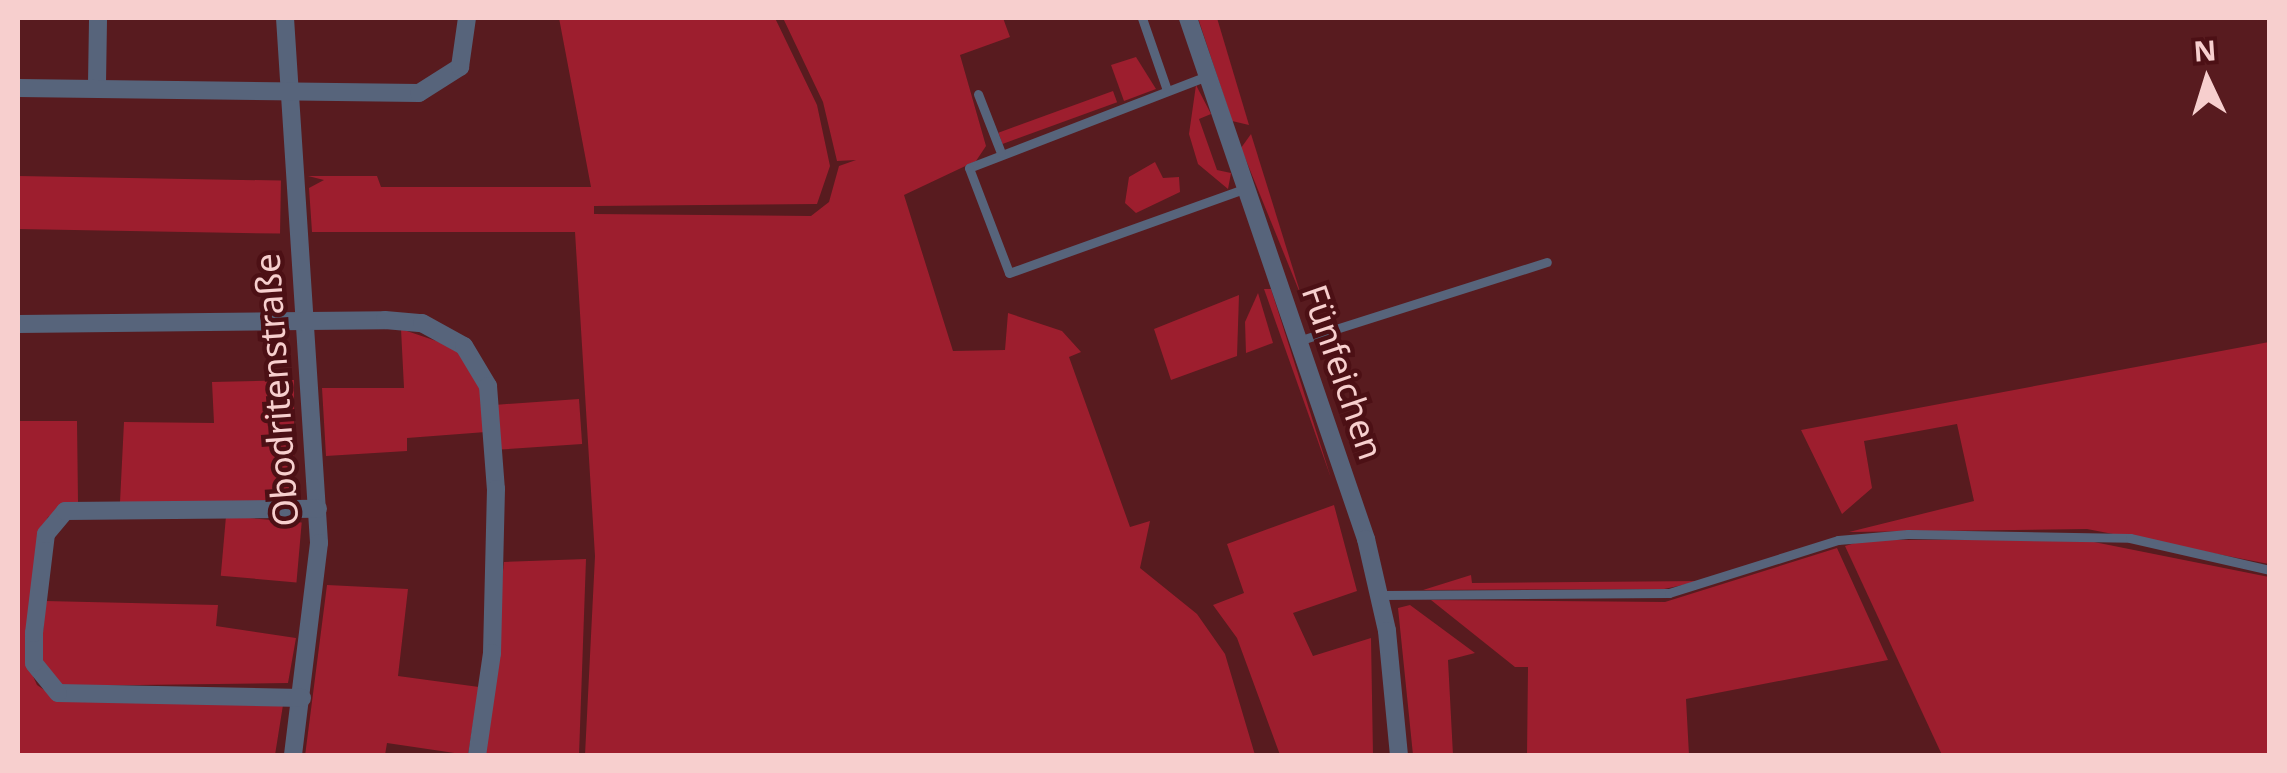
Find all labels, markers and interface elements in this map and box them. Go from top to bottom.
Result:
north arrow [2157,30,2257,130]
text: N [2192,30,2218,70]
street label: Obodritenstraße [246,252,306,528]
street label: Fünfeichen [1294,279,1392,465]

